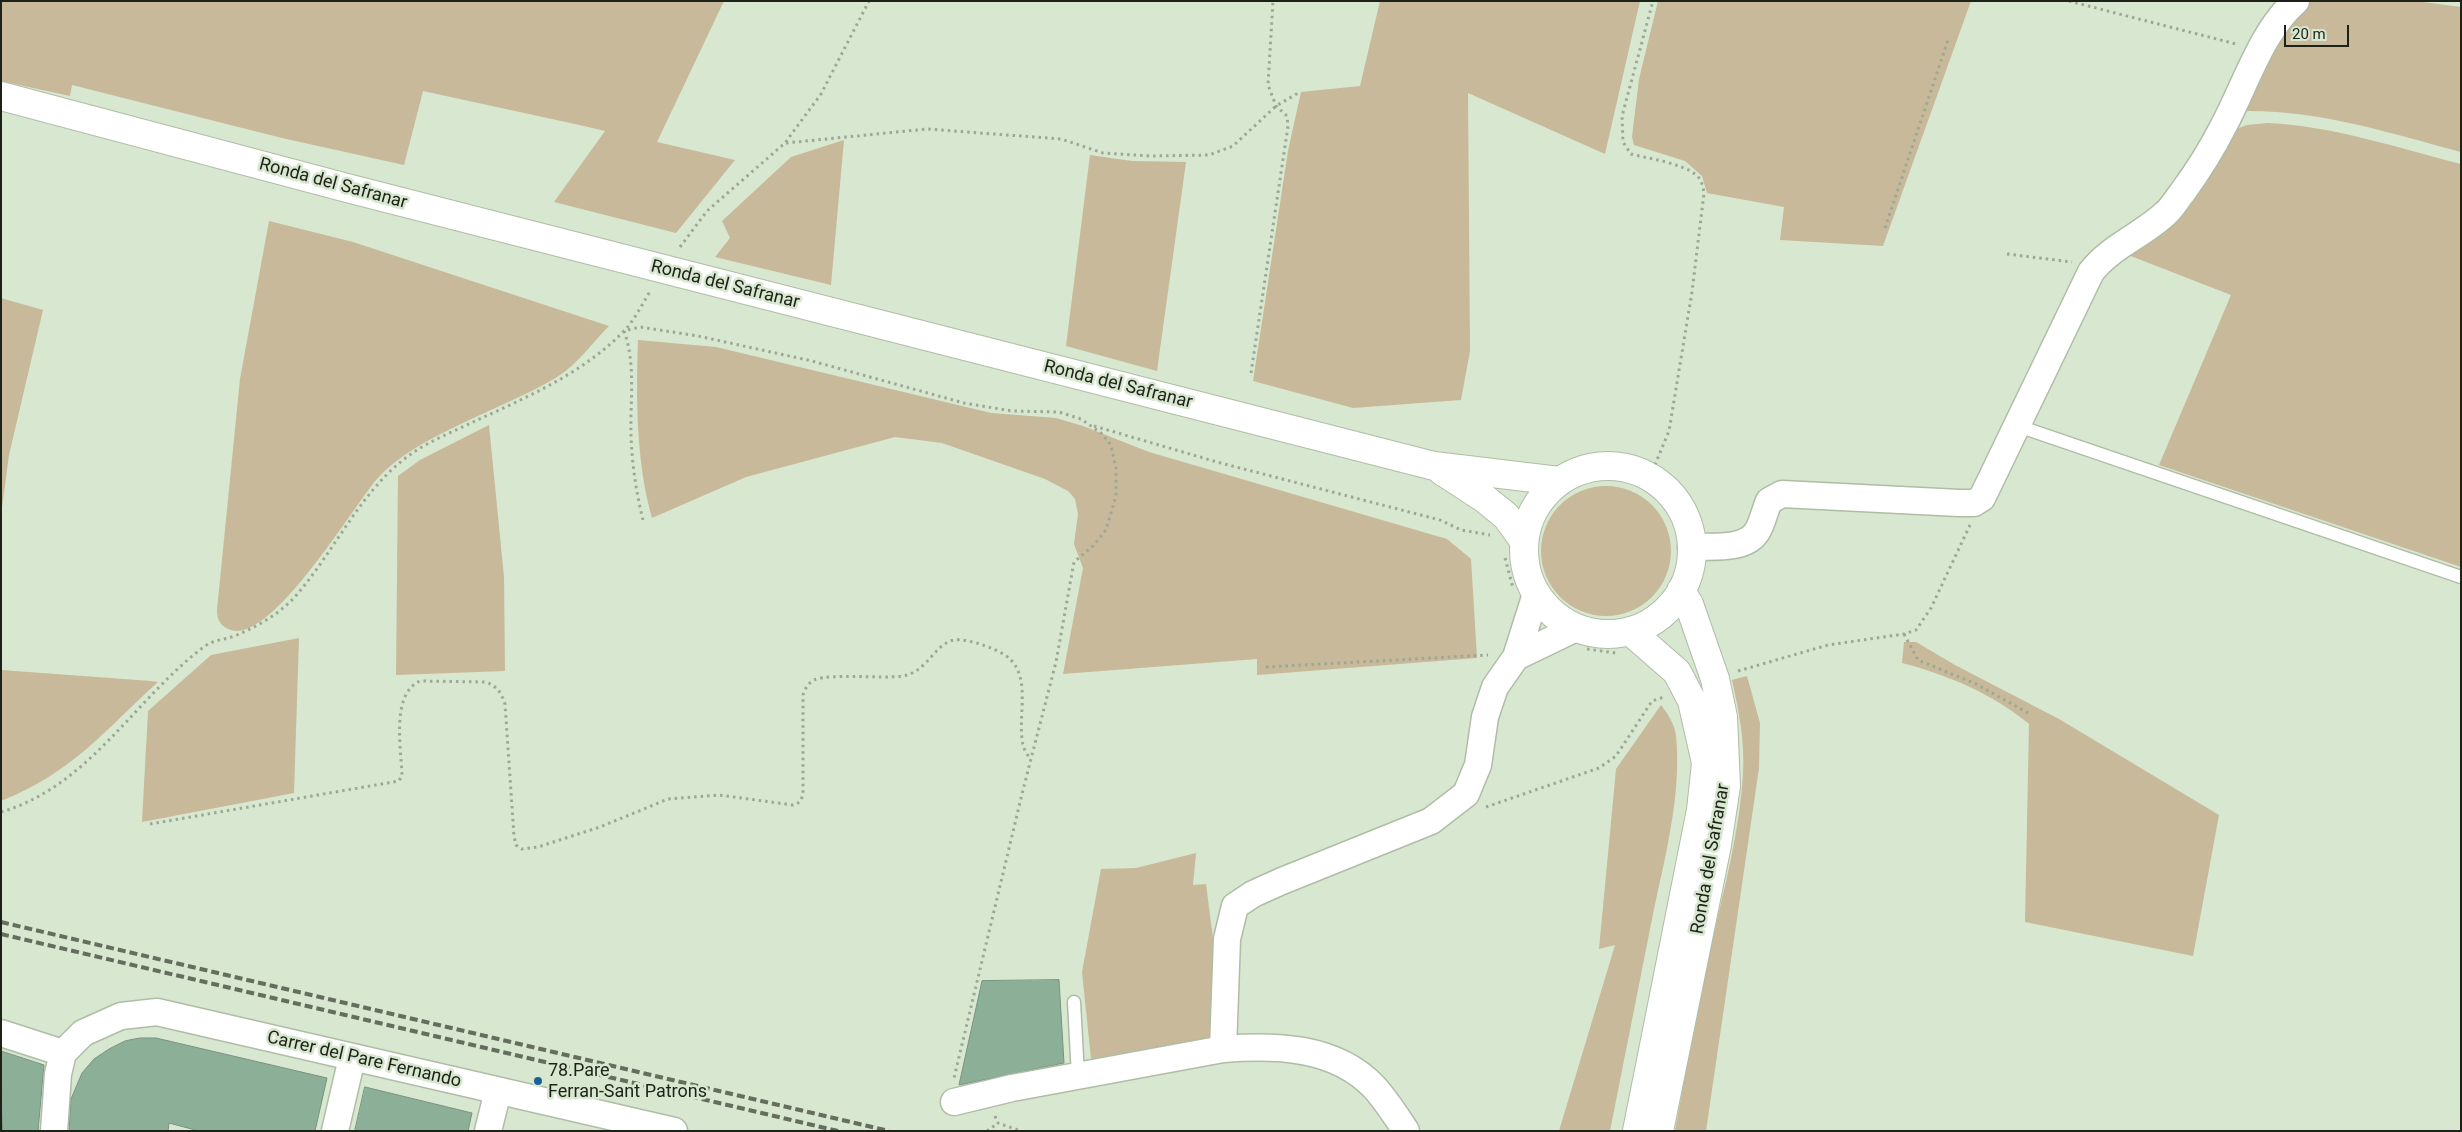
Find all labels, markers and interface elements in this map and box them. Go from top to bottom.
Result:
scale bar [2287,15,2352,47]
text: 20 m [2292,25,2326,43]
street label: Ronda del Safranar [257,154,409,214]
street label: Ronda del Safranar [648,256,802,314]
street label: Ronda del Safranar [1041,356,1195,414]
street label: Ronda del Safranar [1687,782,1735,936]
street label: Carrer del Pare Fernando [265,1027,463,1093]
place label: 78.Pare Ferran-Sant Patrons [548,1060,707,1102]
marker: 78.Pare Ferran-Sant Patrons [532,1075,544,1087]

